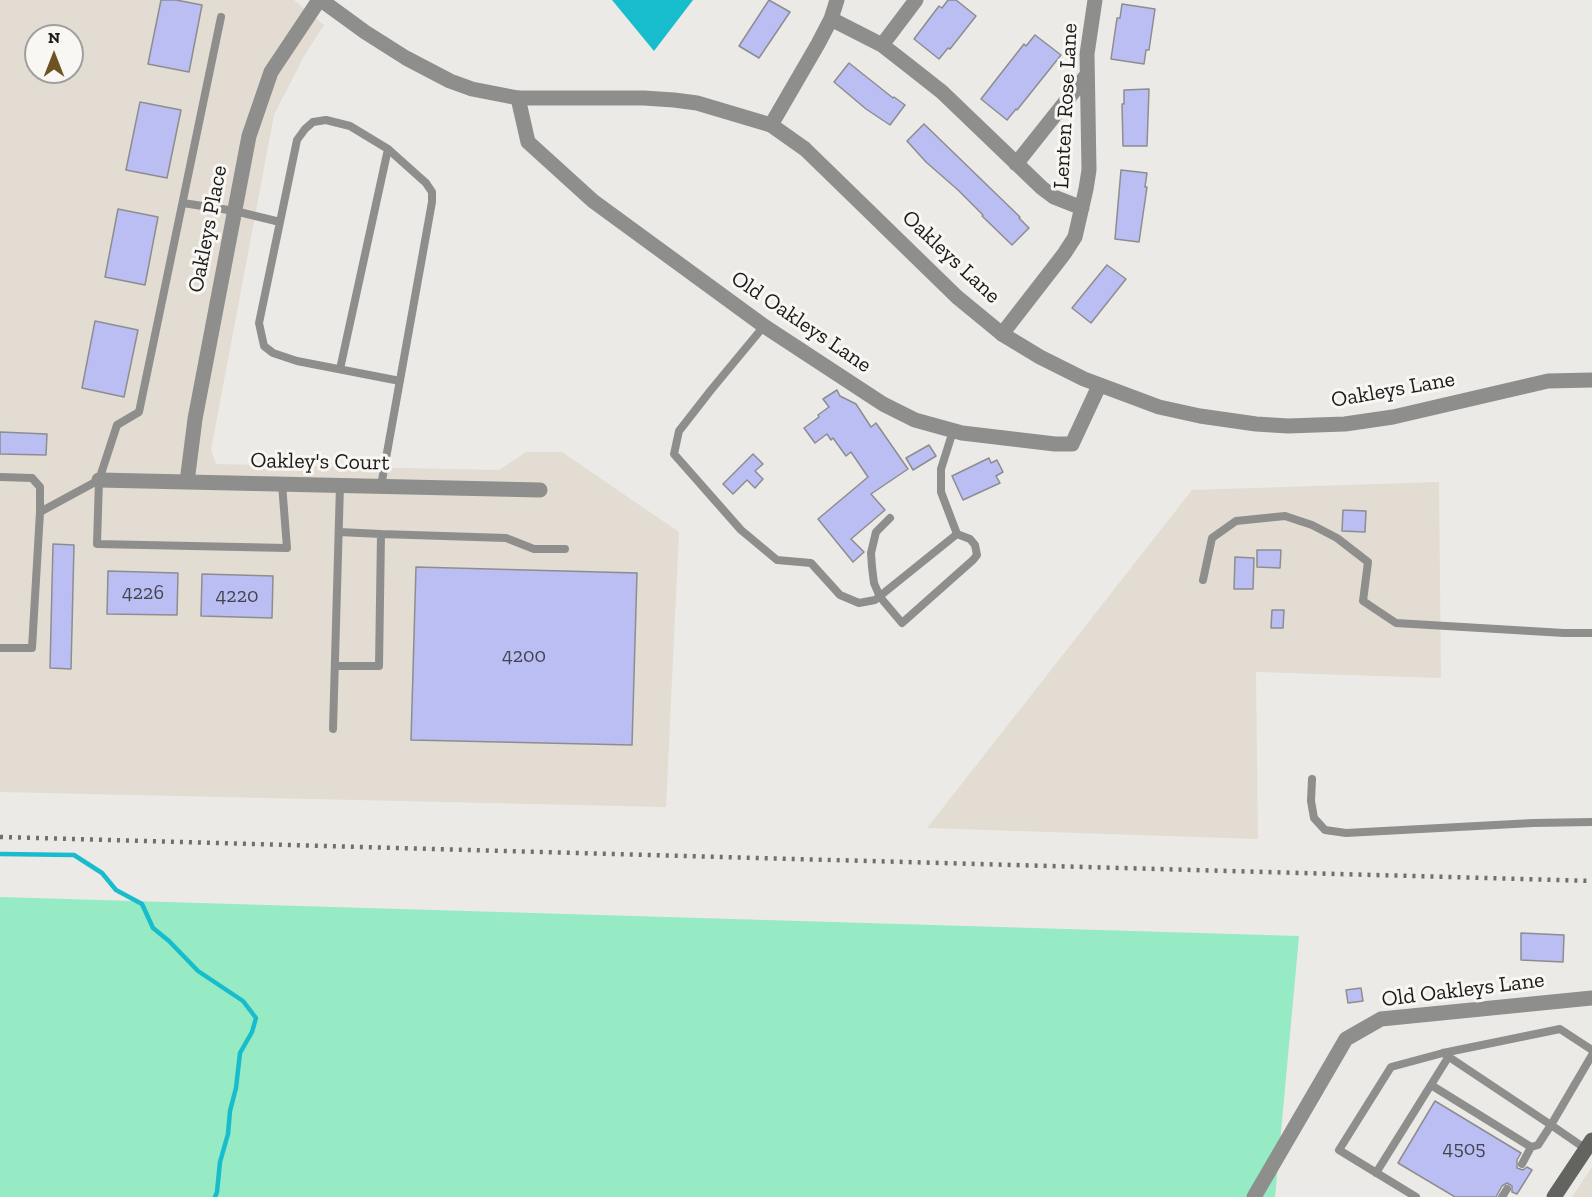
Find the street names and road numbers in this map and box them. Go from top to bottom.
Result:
street label: Lenten Rose Lane [1048,22,1084,190]
street label: Oakleys Place [183,163,233,295]
street label: Oakleys Lane [896,205,1006,309]
street label: Old Oakleys Lane [726,265,876,379]
street label: Oakleys Lane [1329,366,1457,414]
street label: Oakley's Court [250,448,390,476]
street label: Old Oakleys Lane [1380,967,1546,1013]

